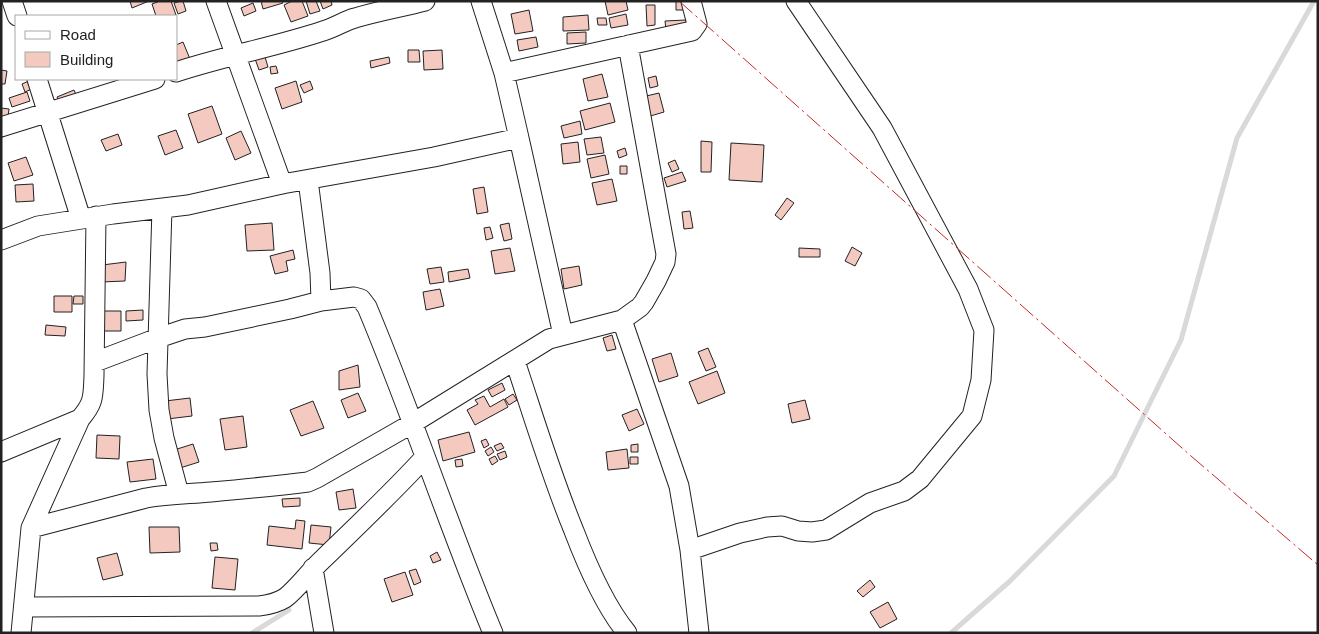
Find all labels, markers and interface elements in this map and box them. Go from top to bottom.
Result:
legend [15,15,178,80]
text: Road [60,26,96,43]
text: Building [60,51,113,68]

